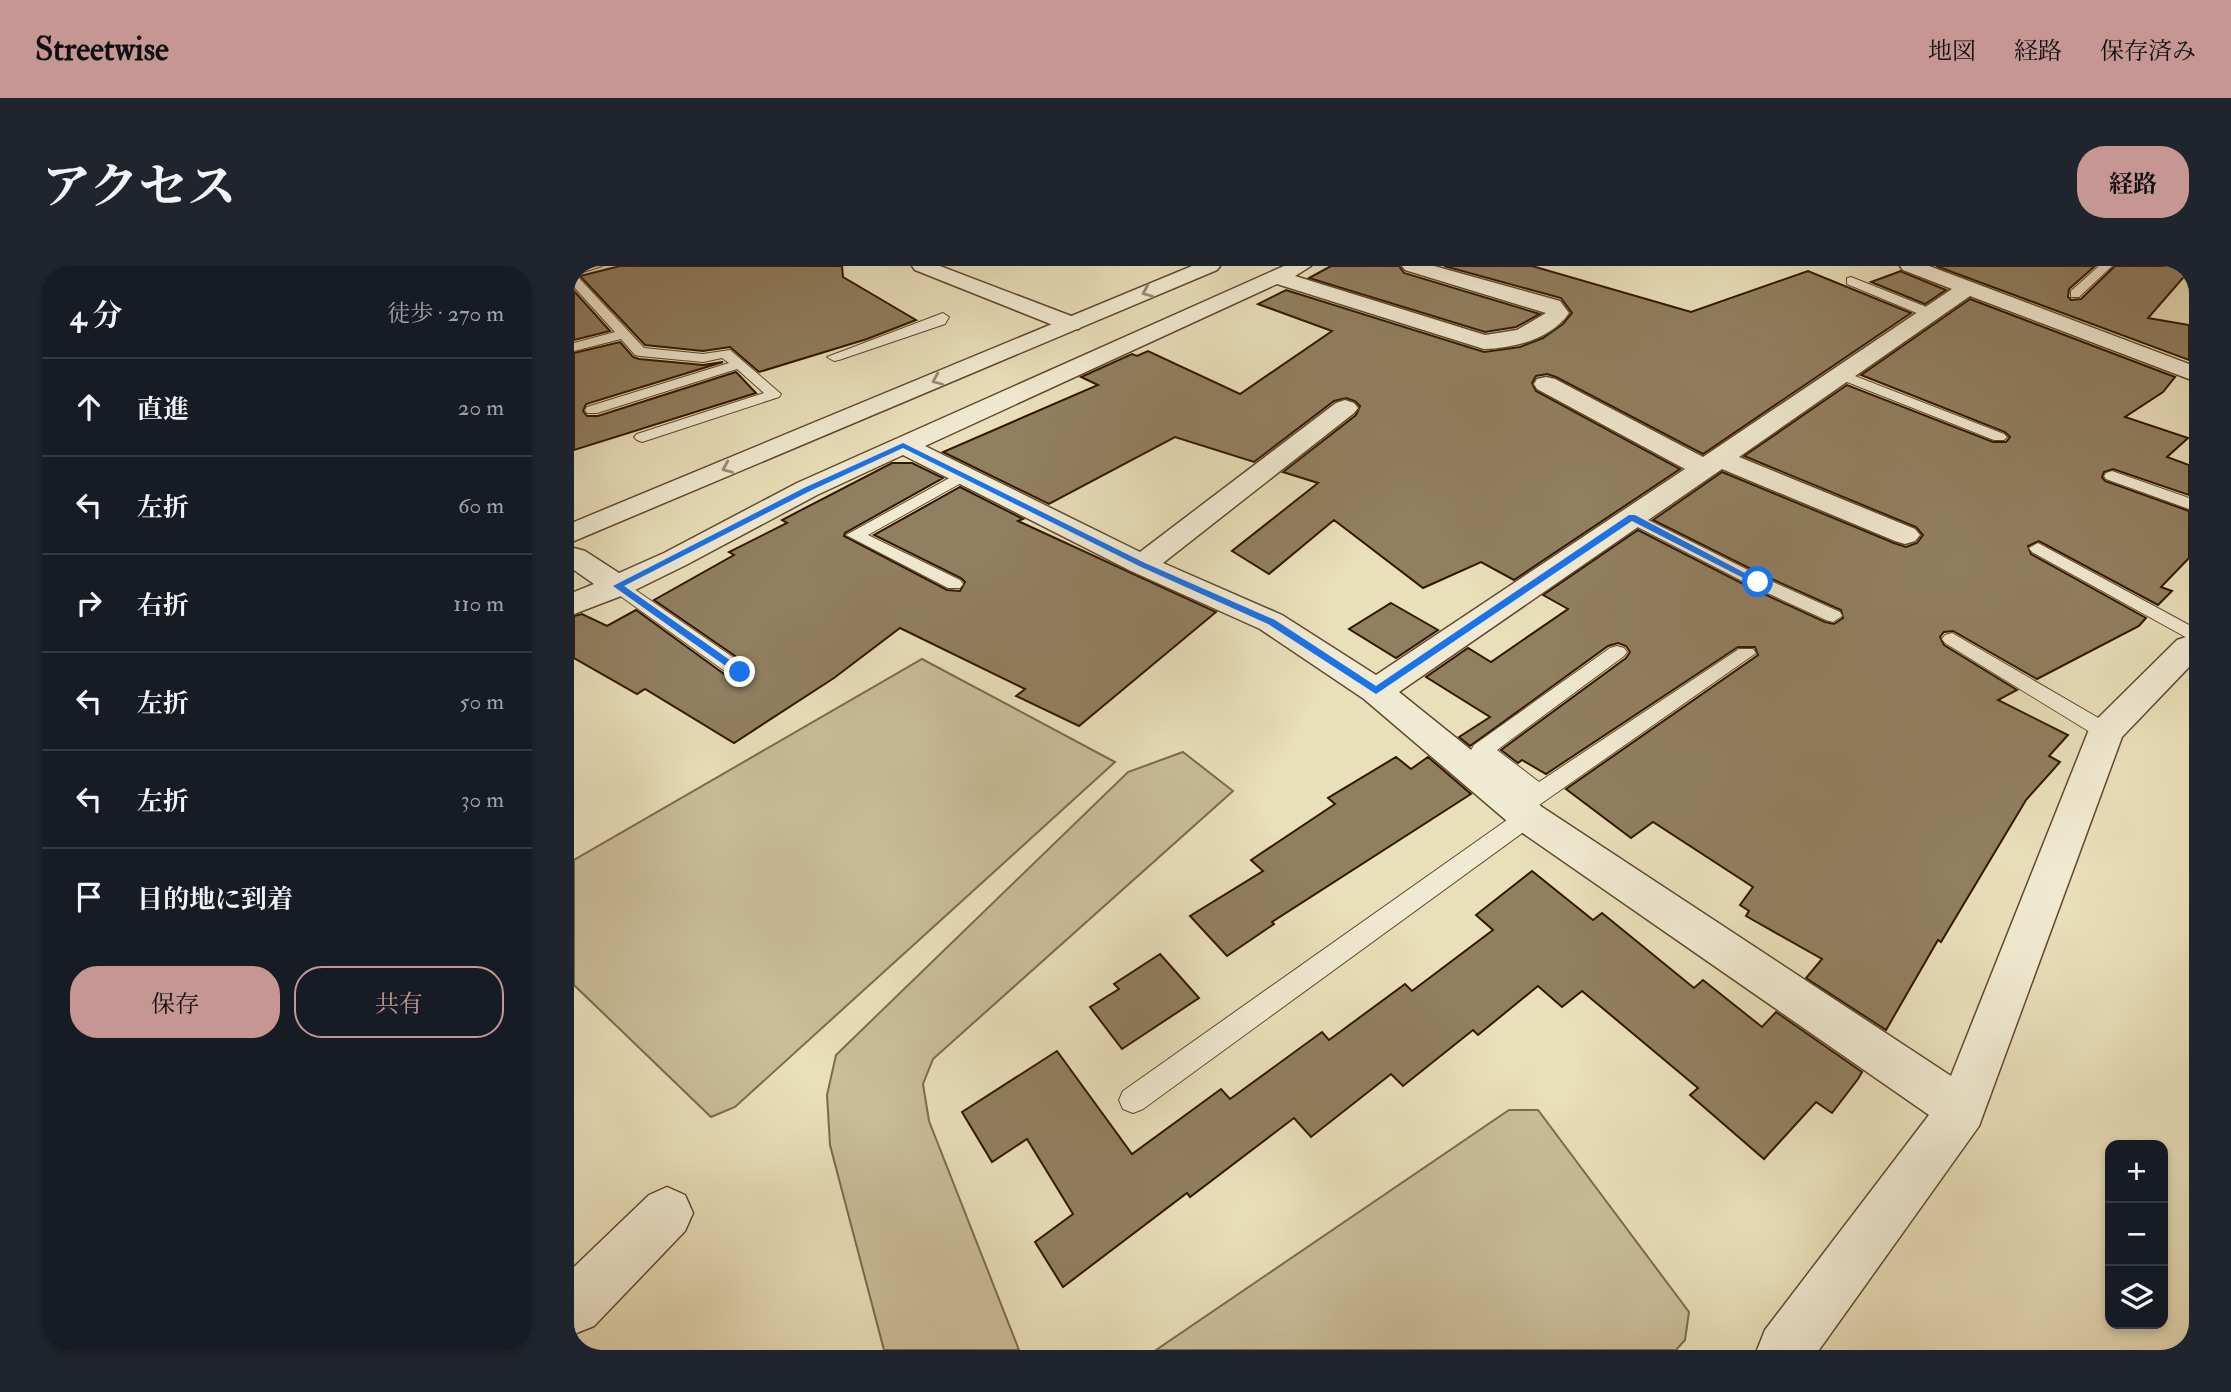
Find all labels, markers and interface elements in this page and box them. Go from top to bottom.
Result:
text: Streetwise [35,29,169,70]
text: 地図 [1928,36,1976,67]
text: 経路 [2014,36,2062,67]
text: 保存済み [2100,36,2196,67]
button: 経路 [2077,146,2189,218]
text: アクセス [42,157,237,218]
one-way arrow [1141,284,1153,298]
text: 4 分 [70,297,123,334]
text: 徒歩 · 270 m [387,299,504,328]
one-way arrow [932,372,944,386]
icon: ahead [70,388,108,426]
text: 20 m [458,393,504,422]
text: 直進 [137,394,189,426]
one-way arrow [722,460,734,474]
icon: left [70,486,108,524]
text: 60 m [458,491,504,520]
text: 左折 [137,492,189,524]
route start [1742,566,1773,597]
icon: right [70,584,108,622]
text: 110 m [453,589,504,618]
text: 右折 [137,590,189,622]
route end [724,656,755,687]
icon: left [70,682,108,720]
text: 50 m [460,687,504,716]
text: 左折 [137,688,189,720]
icon: left [70,780,108,818]
text: 30 m [461,785,504,814]
text: 左折 [137,786,189,818]
icon: arrive [70,878,108,916]
text: 目的地に到着 [137,884,293,916]
button: 保存 [70,966,280,1038]
button: 共有 [294,966,504,1038]
map controls [2105,1140,2168,1329]
button: + [2105,1140,2168,1203]
button: − [2105,1203,2168,1266]
button: layers [2105,1266,2168,1329]

